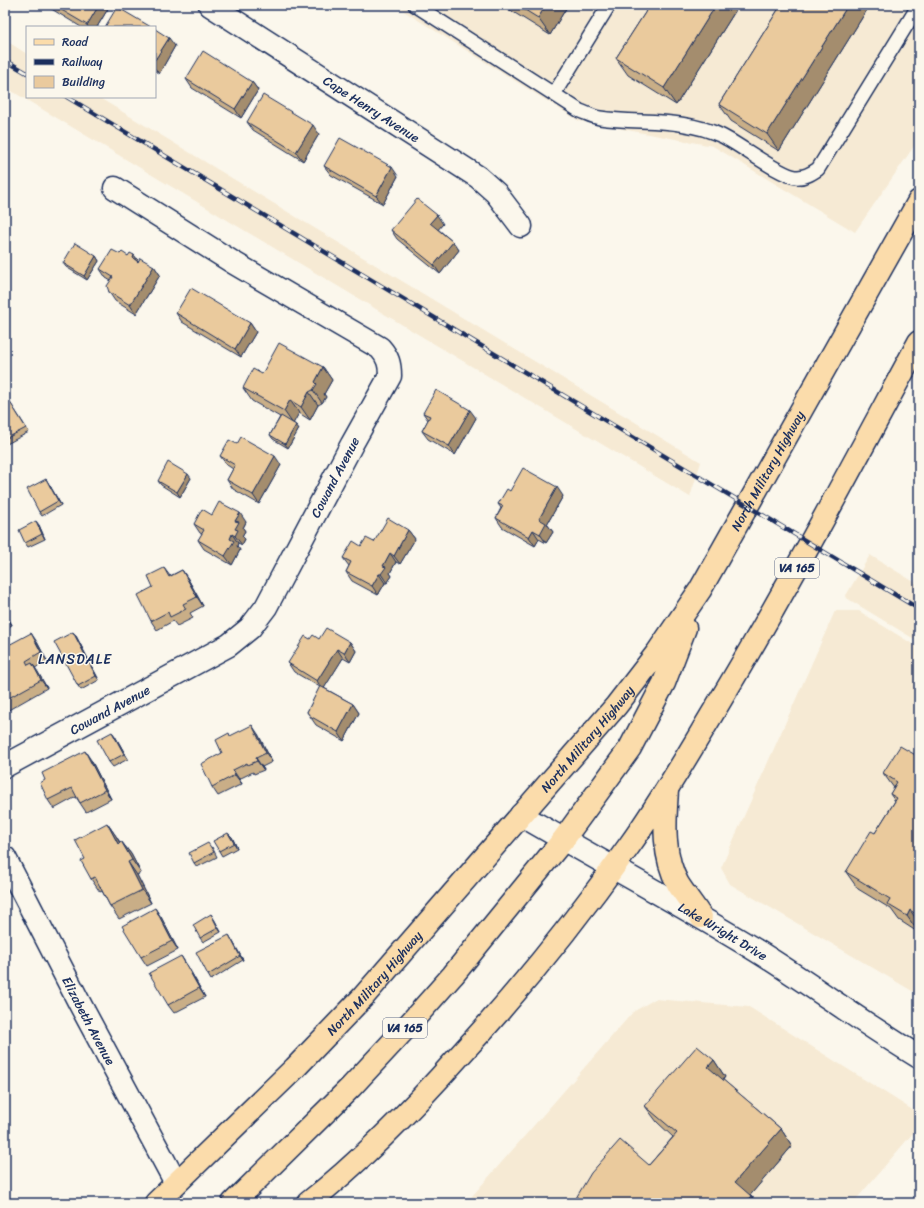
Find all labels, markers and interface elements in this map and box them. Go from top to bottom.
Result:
legend [26,26,156,98]
text: Road [62,31,89,53]
text: Railway [62,51,103,73]
street label: Cape Henry Avenue [318,69,424,149]
text: Building [62,71,105,93]
street label: North Military Highway [725,406,811,535]
street label: Cowand Avenue [304,432,366,522]
road number: VA 165 [775,558,819,578]
district label: LANSDALE [38,647,112,672]
street label: Cowand Avenue [65,678,155,741]
street label: North Military Highway [535,680,640,798]
street label: Lake Wright Drive [674,896,772,967]
street label: North Military Highway [321,925,428,1041]
street label: Elizabeth Avenue [56,972,122,1069]
road number: VA 165 [383,1018,427,1038]

